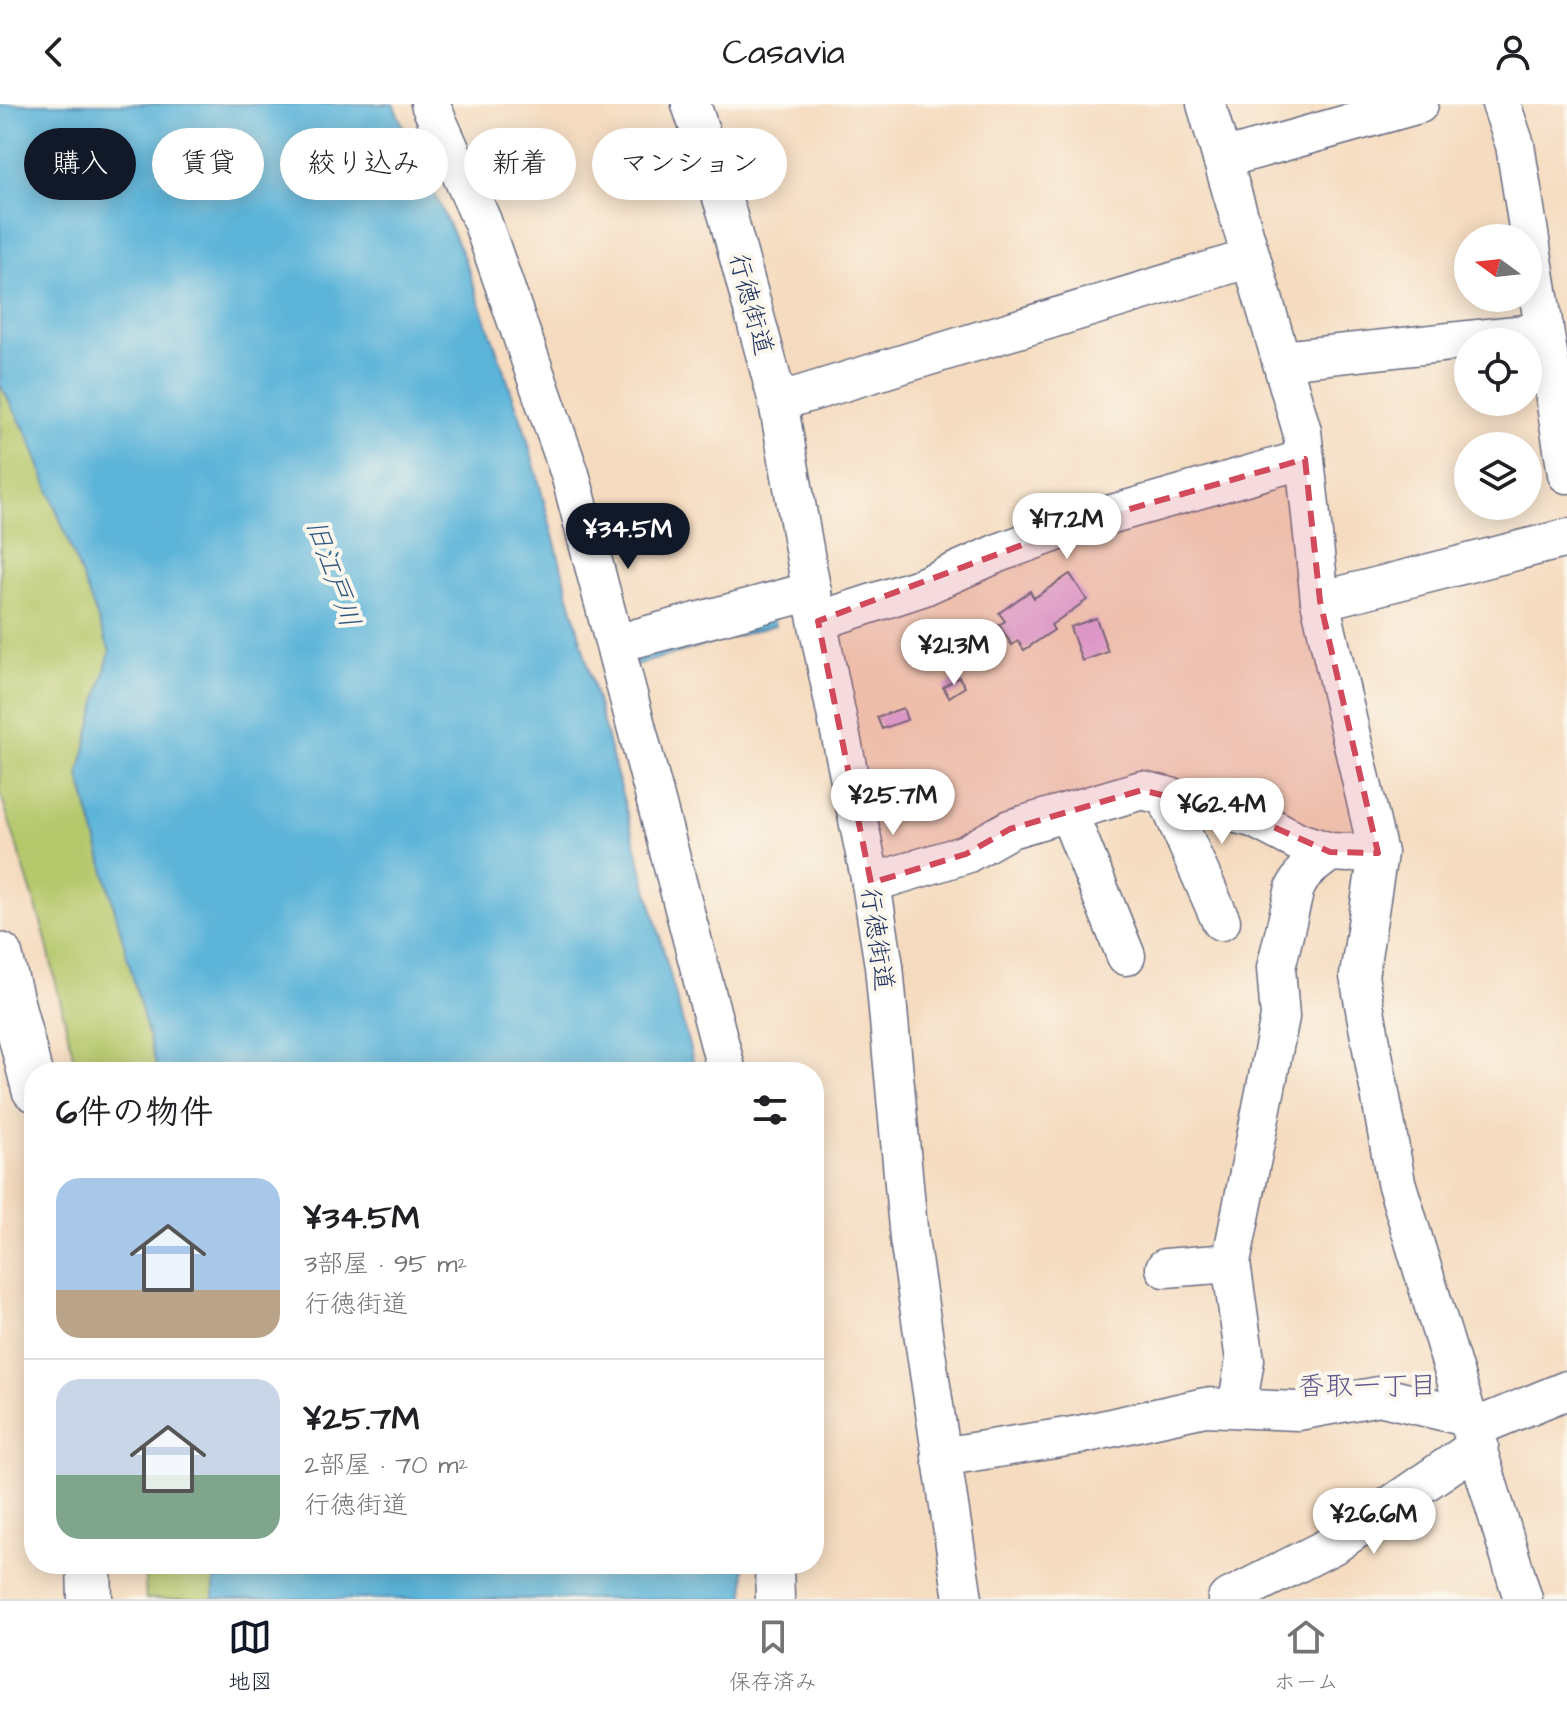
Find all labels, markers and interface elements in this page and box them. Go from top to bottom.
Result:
text: Casavia [722,27,845,78]
icon: back [32,30,76,74]
icon: person [1491,30,1535,74]
chip: 購入 [24,128,136,200]
chip: 賃貸 [152,128,264,200]
chip: 絞り込み [280,128,448,200]
chip: 新着 [464,128,576,200]
chip: マンション [592,128,787,200]
north arrow [1454,224,1542,312]
map controls [1454,224,1542,520]
street label: 行徳街道 [720,249,782,359]
button: locate [1454,328,1542,416]
button: layers [1454,432,1542,520]
pin: ¥17.2M [1002,493,1132,561]
text: ¥17.2M [1030,501,1104,537]
pin: ¥34.5M [563,503,693,571]
text: ¥34.5M [584,511,672,547]
water label: 旧江戸川 [296,514,369,633]
pin: ¥21.3M [889,619,1019,687]
text: ¥21.3M [919,627,989,663]
pin: ¥25.7M [828,769,958,837]
text: ¥25.7M [849,777,937,813]
pin: ¥62.4M [1157,778,1287,846]
text: ¥62.4M [1178,786,1266,822]
street label: 行徳街道 [852,885,902,993]
icon: filters [748,1088,792,1132]
text: 6件の物件 [56,1089,213,1137]
text: ¥34.5M [304,1194,420,1242]
icon: home [120,1210,216,1306]
text: 3部屋 · 95 m² [304,1246,467,1282]
text: 行徳街道 [304,1286,408,1322]
district label: 香取一丁目 [1297,1367,1437,1406]
text: ¥25.7M [304,1395,420,1443]
icon: home [120,1411,216,1507]
text: 2部屋 · 70 m² [304,1447,468,1483]
text: 行徳街道 [304,1487,408,1523]
pin: ¥26.6M [1309,1488,1439,1556]
text: ¥26.6M [1331,1496,1417,1532]
tab: 地図 [228,1615,272,1698]
tab: 保存済み [729,1615,817,1698]
tab: ホーム [1274,1615,1339,1698]

